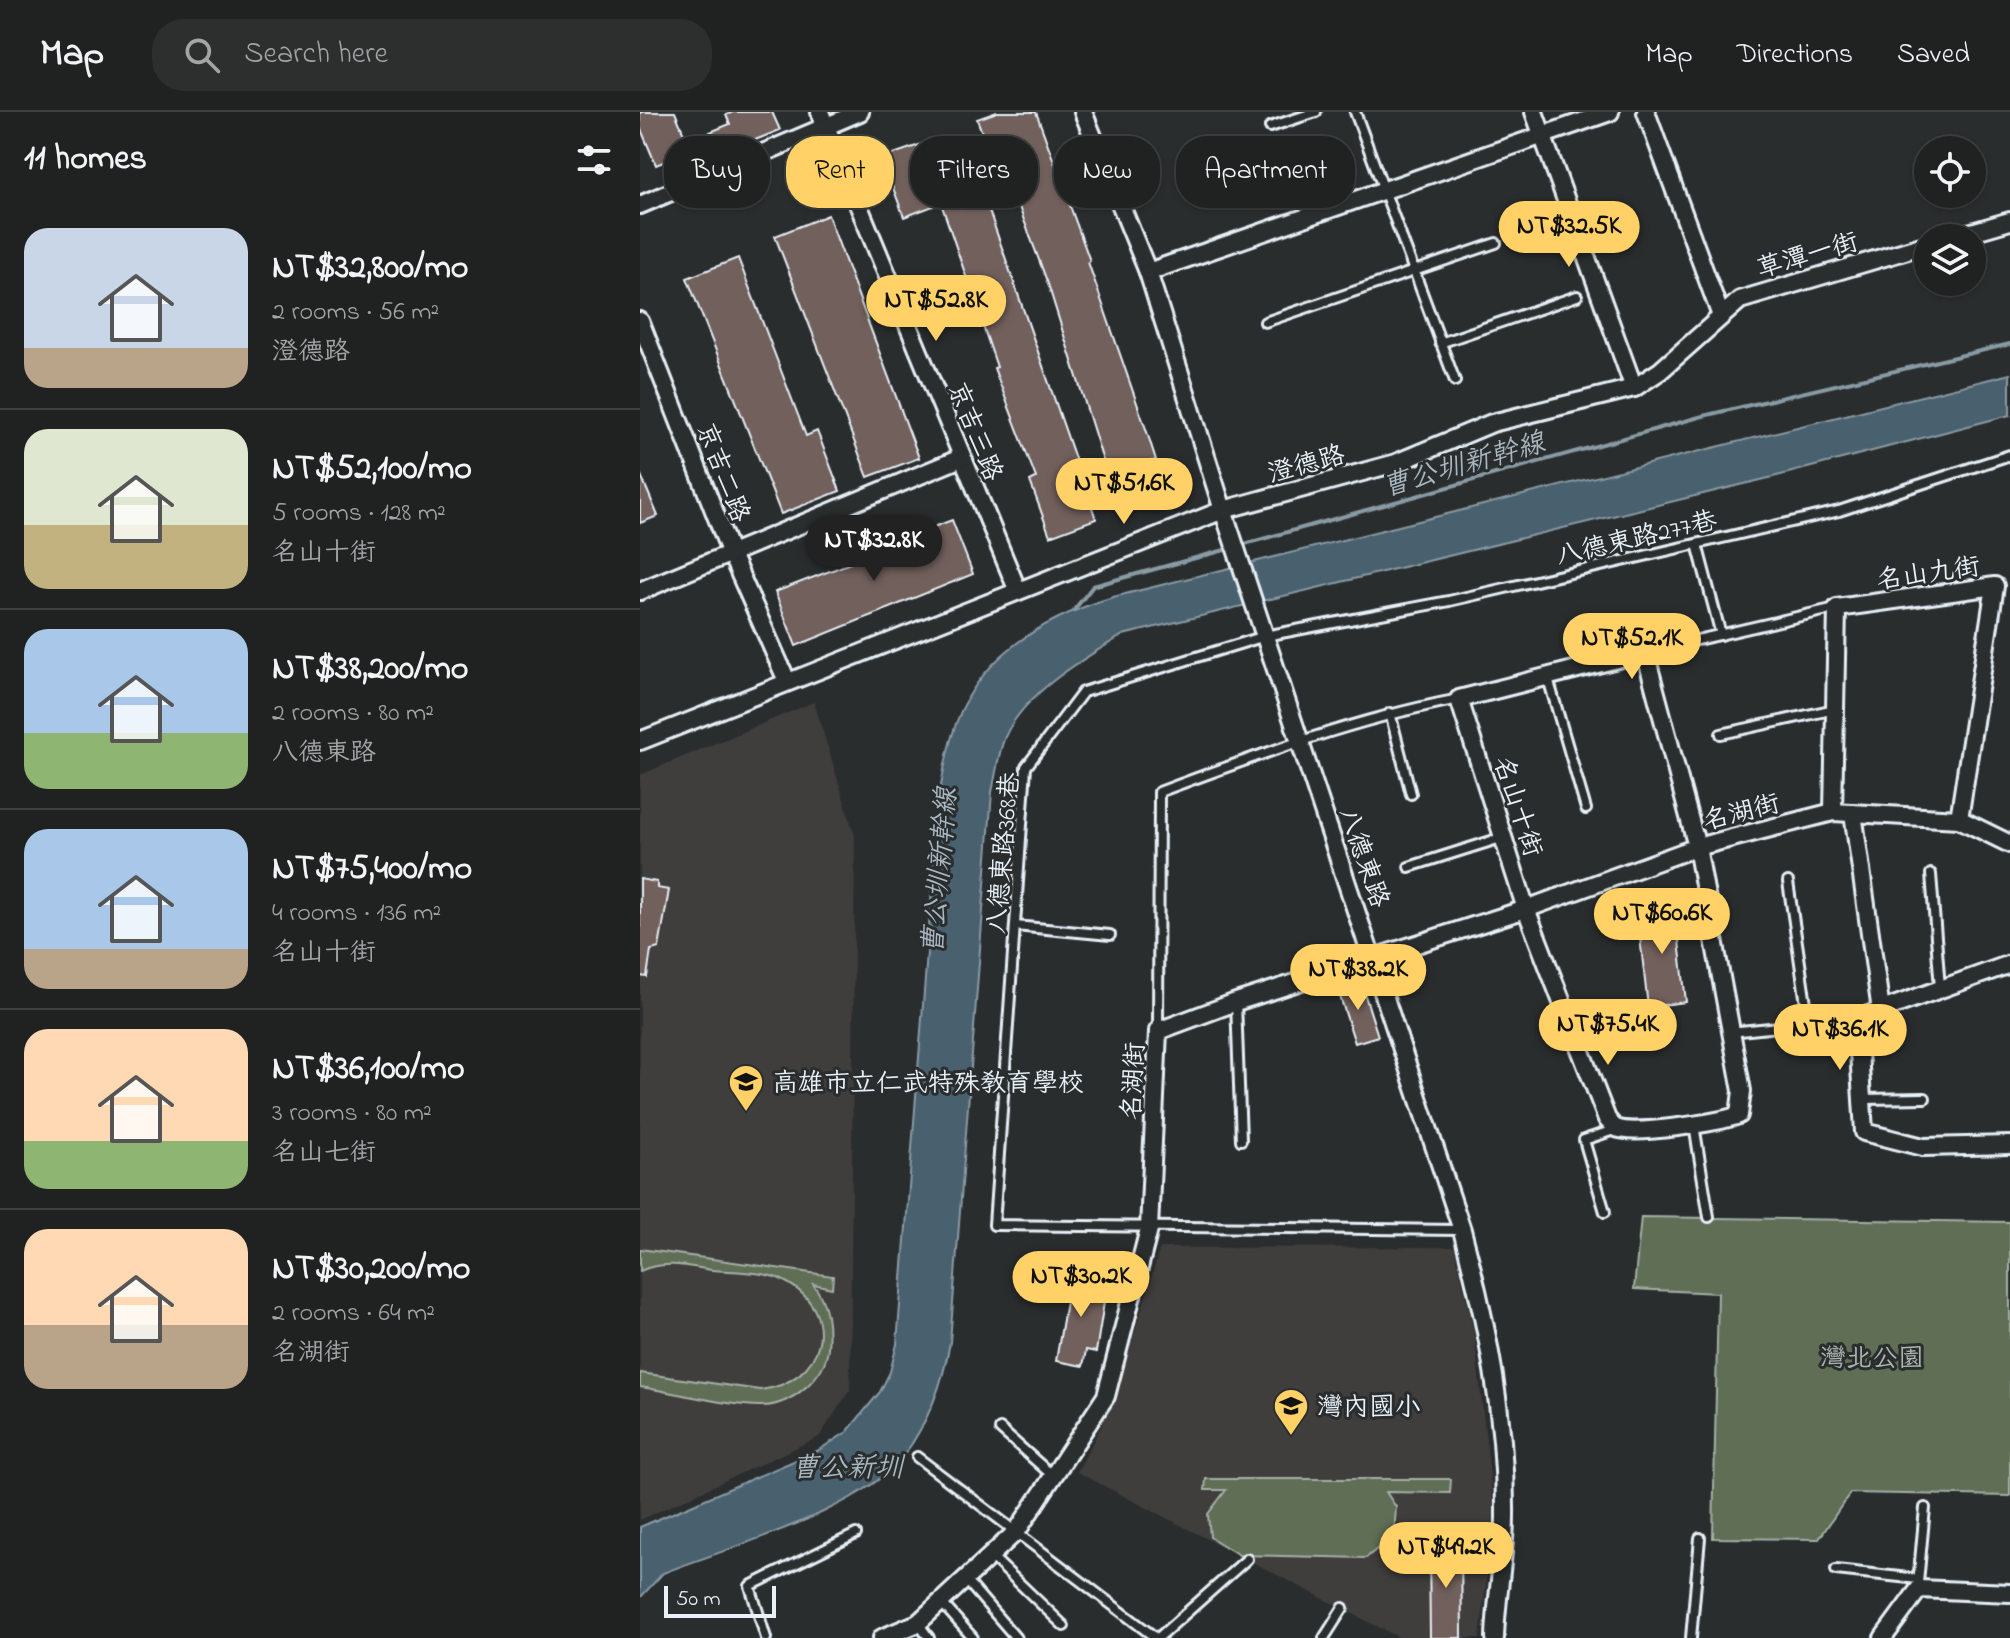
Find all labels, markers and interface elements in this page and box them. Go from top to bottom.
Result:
search box [152,19,712,91]
text: Map [40,27,104,83]
icon: search [180,33,224,77]
text: Search here [244,33,388,77]
text: Map [1645,35,1693,76]
text: Directions [1737,35,1853,76]
text: Saved [1897,35,1970,76]
text: 11 homes [24,135,147,185]
chip: Buy [664,136,770,208]
chip: Rent [786,136,894,208]
chip: Filters [910,136,1038,208]
chip: New [1054,136,1160,208]
chip: Apartment [1176,136,1355,208]
map controls [1914,136,1986,296]
button: locate [1914,136,1986,208]
icon: filters [572,138,616,182]
pin: NT$32.5K [1486,201,1652,269]
text: NT$32.5K [1517,208,1621,246]
street label: 草潭一街 [1753,224,1863,289]
button: layers [1914,224,1986,296]
text: NT$32,800/mo [272,244,469,294]
icon: home [88,260,184,356]
pin: NT$52.8K [853,275,1019,343]
text: NT$52.8K [884,282,988,320]
text: 2 rooms · 56 m² [272,294,439,332]
text: 澄德路 [272,334,350,372]
street label: 京吉三路 [936,377,1010,487]
street label: 京吉二路 [685,418,758,528]
water label: 曹公圳新幹線 [1378,423,1552,509]
street label: 澄德路 [1264,437,1349,494]
text: NT$52,100/mo [272,445,472,495]
pin: NT$51.6K [1041,458,1207,526]
icon: home [88,461,184,557]
text: NT$51.6K [1074,465,1174,503]
text: 5 rooms · 128 m² [272,495,446,533]
street label: 八德東路277巷 [1552,503,1721,577]
pin: NT$32.8K [791,515,957,583]
text: NT$32.8K [824,522,924,560]
text: 名山十街 [272,535,376,573]
street label: 名山九街 [1874,549,1983,601]
pin: NT$52.1K [1549,613,1715,681]
text: NT$52.1K [1581,620,1683,658]
text: NT$38,200/mo [272,645,469,695]
icon: home [88,661,184,757]
text: 2 rooms · 80 m² [272,695,434,733]
text: 八德東路 [272,735,376,773]
street label: 名山十街 [1482,752,1550,862]
street label: 八德東路368巷 [979,771,1031,936]
water label: 曹公圳新幹線 [914,784,969,957]
street label: 名湖街 [1699,786,1784,842]
street label: 八德東路 [1327,803,1397,913]
text: NT$75,400/mo [272,845,472,895]
icon: home [88,861,184,957]
pin: NT$60.6K [1579,888,1745,956]
text: 4 rooms · 136 m² [272,895,441,933]
text: NT$60.6K [1612,895,1712,933]
text: 名山十街 [272,935,376,973]
pin: NT$38.2K [1275,944,1441,1012]
text: NT$38.2K [1308,951,1408,989]
pin: NT$75.4K [1525,999,1691,1067]
pin: NT$36.1K [1757,1004,1923,1072]
text: NT$75.4K [1557,1006,1659,1044]
text: NT$36.1K [1792,1011,1888,1049]
street label: 名湖街 [1114,1041,1156,1121]
text: NT$36,100/mo [272,1045,465,1095]
icon: home [88,1061,184,1157]
school or university icon: 高雄市立仁武特殊教育學校 [727,1063,765,1113]
place label: 高雄市立仁武特殊教育學校 [772,1066,1084,1104]
text: 3 rooms · 80 m² [272,1095,432,1133]
text: 名山七街 [272,1135,376,1173]
text: NT$30,200/mo [272,1245,470,1295]
pin: NT$30.2K [998,1251,1164,1319]
text: NT$30.2K [1031,1258,1131,1296]
icon: home [88,1261,184,1357]
text: 2 rooms · 64 m² [272,1295,435,1333]
text: 名湖街 [272,1335,350,1373]
park label: 灣北公園 [1820,1341,1924,1379]
school or university icon: 灣內國小 [1272,1387,1310,1437]
place label: 灣內國小 [1317,1390,1421,1428]
water label: 曹公新圳 [791,1449,906,1490]
pin: NT$49.2K [1363,1522,1529,1590]
text: NT$49.2K [1397,1529,1495,1567]
scale bar [664,1582,776,1618]
text: 50 m [676,1584,721,1616]

